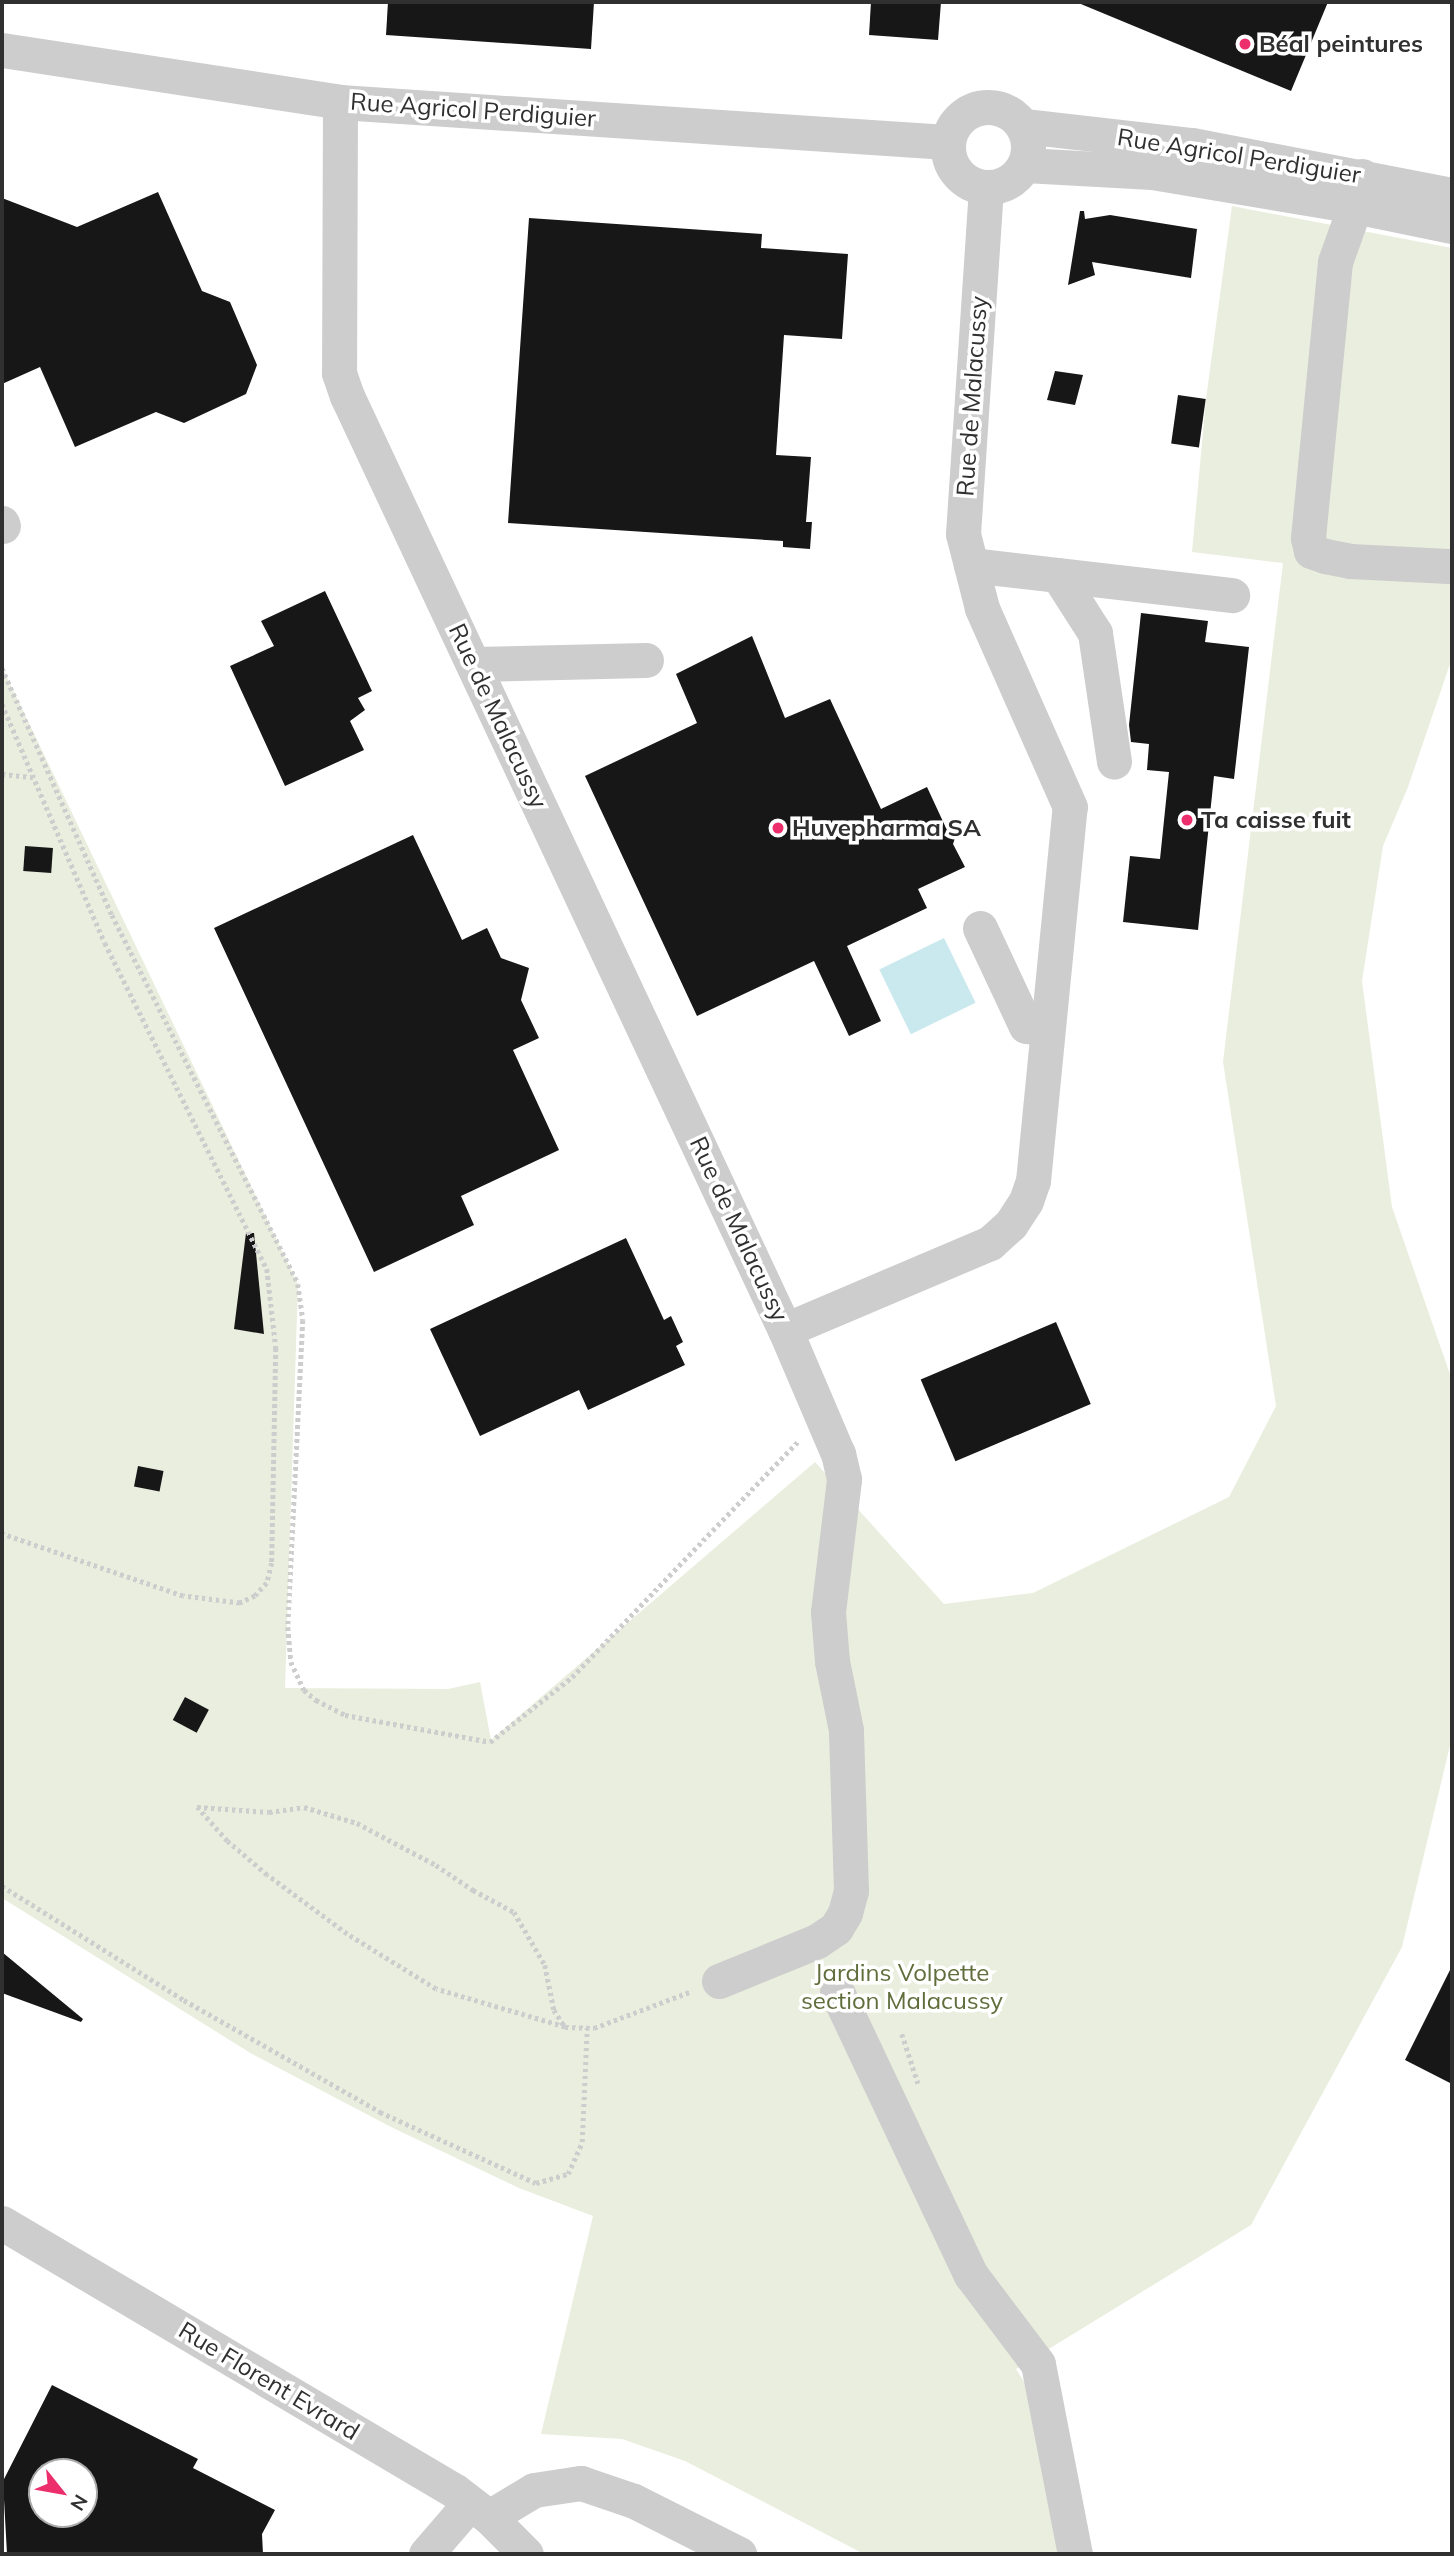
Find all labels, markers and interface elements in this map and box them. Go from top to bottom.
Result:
place label: Béal peintures [1259,30,1423,58]
marker: Béal peintures [1237,36,1253,52]
street label: Rue Agricol Perdiguier [349,87,597,133]
street label: Rue Agricol Perdiguier [1115,123,1363,189]
street label: Rue de Malacussy [951,295,993,497]
street label: Rue de Malacussy [443,619,553,813]
place label: Ta caisse fuit [1201,806,1351,834]
marker: Ta caisse fuit [1179,812,1195,828]
place label: Huvepharma SA [792,814,981,842]
marker: Huvepharma SA [770,820,786,836]
street label: Rue de Malacussy [684,1132,794,1326]
park label: Jardins Volpette section Malacussy [801,1959,1003,2015]
street label: Rue Florent Evrard [173,2316,365,2446]
north arrow [28,2458,98,2528]
text: N [65,2490,93,2515]

